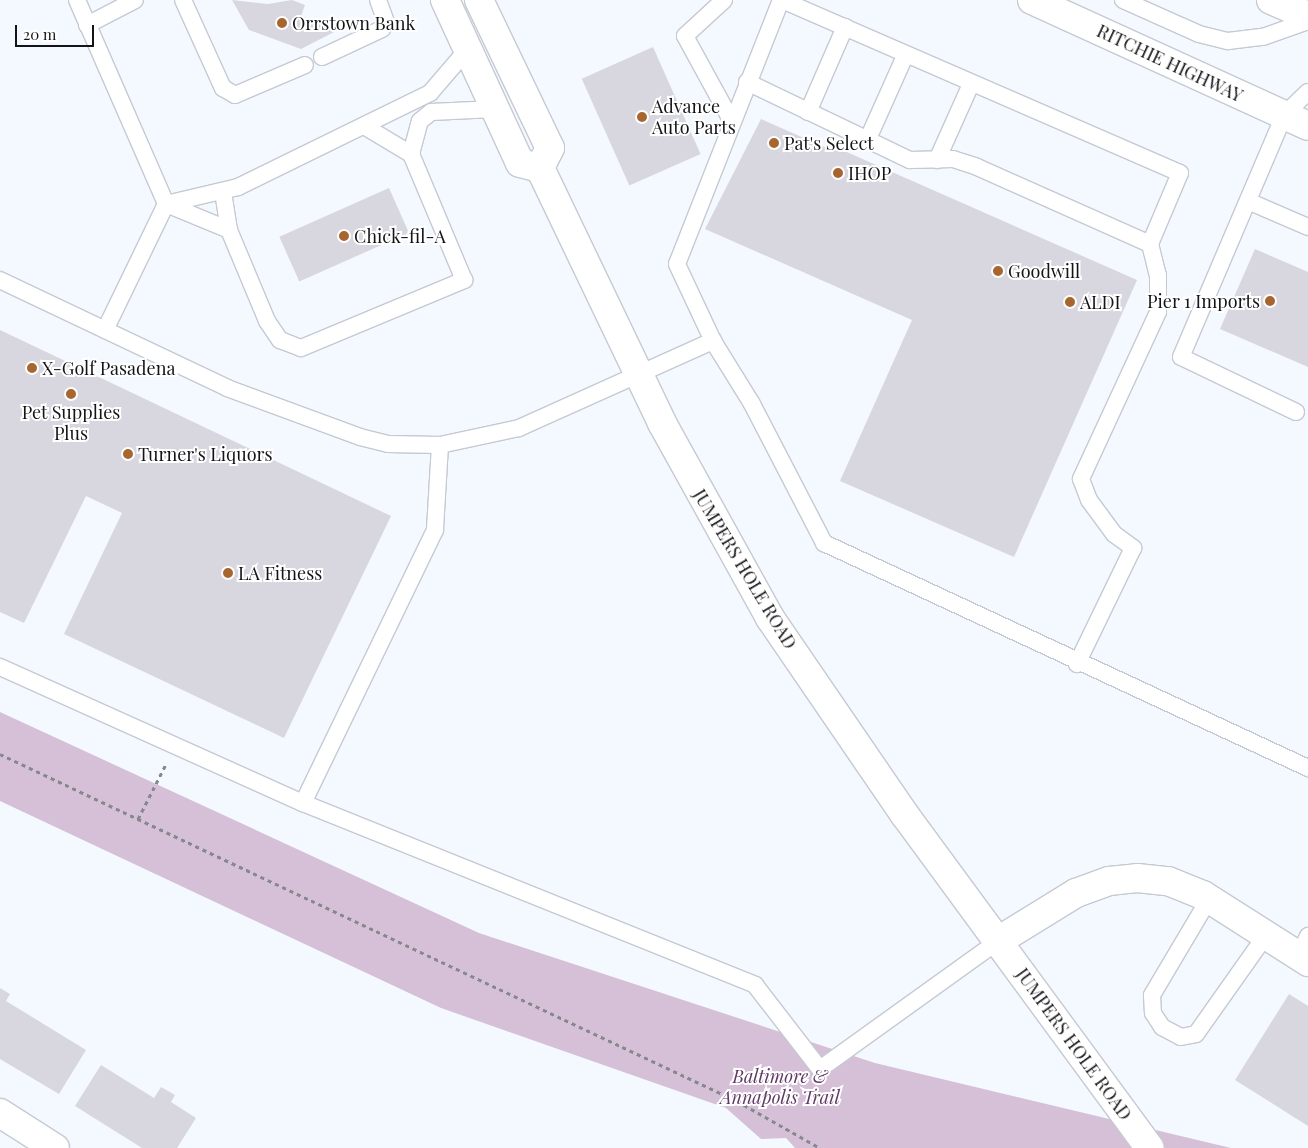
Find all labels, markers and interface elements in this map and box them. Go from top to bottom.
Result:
place label: Orrstown Bank [292,12,415,34]
scale bar [18,15,96,47]
marker: Orrstown Bank [276,17,288,29]
street label: RITCHIE HIGHWAY [1094,20,1246,106]
text: 20 m [23,24,56,44]
place label: Advance Auto Parts [652,96,736,138]
marker: Advance Auto Parts [636,111,648,123]
place label: Pat's Select [784,132,874,154]
marker: Pat's Select [768,137,780,149]
place label: IHOP [848,162,891,184]
marker: IHOP [832,167,844,179]
place label: Chick-fil-A [354,225,446,247]
marker: Chick-fil-A [338,230,350,242]
place label: Goodwill [1008,260,1080,282]
marker: Goodwill [992,265,1004,277]
place label: Pier 1 Imports [1147,290,1260,312]
place label: ALDI [1080,291,1121,313]
marker: Pier 1 Imports [1264,295,1276,307]
marker: ALDI [1064,296,1076,308]
place label: X-Golf Pasadena [42,357,175,379]
marker: X-Golf Pasadena [26,362,38,374]
marker: Pet Supplies Plus [65,388,77,400]
place label: Pet Supplies Plus [22,402,120,444]
place label: Turner's Liquors [138,443,273,465]
marker: Turner's Liquors [122,448,134,460]
street label: JUMPERS HOLE ROAD [689,485,801,653]
place label: LA Fitness [238,562,322,584]
marker: LA Fitness [222,567,234,579]
street label: JUMPERS HOLE ROAD [1012,964,1136,1124]
park label: Baltimore & Annapolis Trail [720,1066,840,1108]

